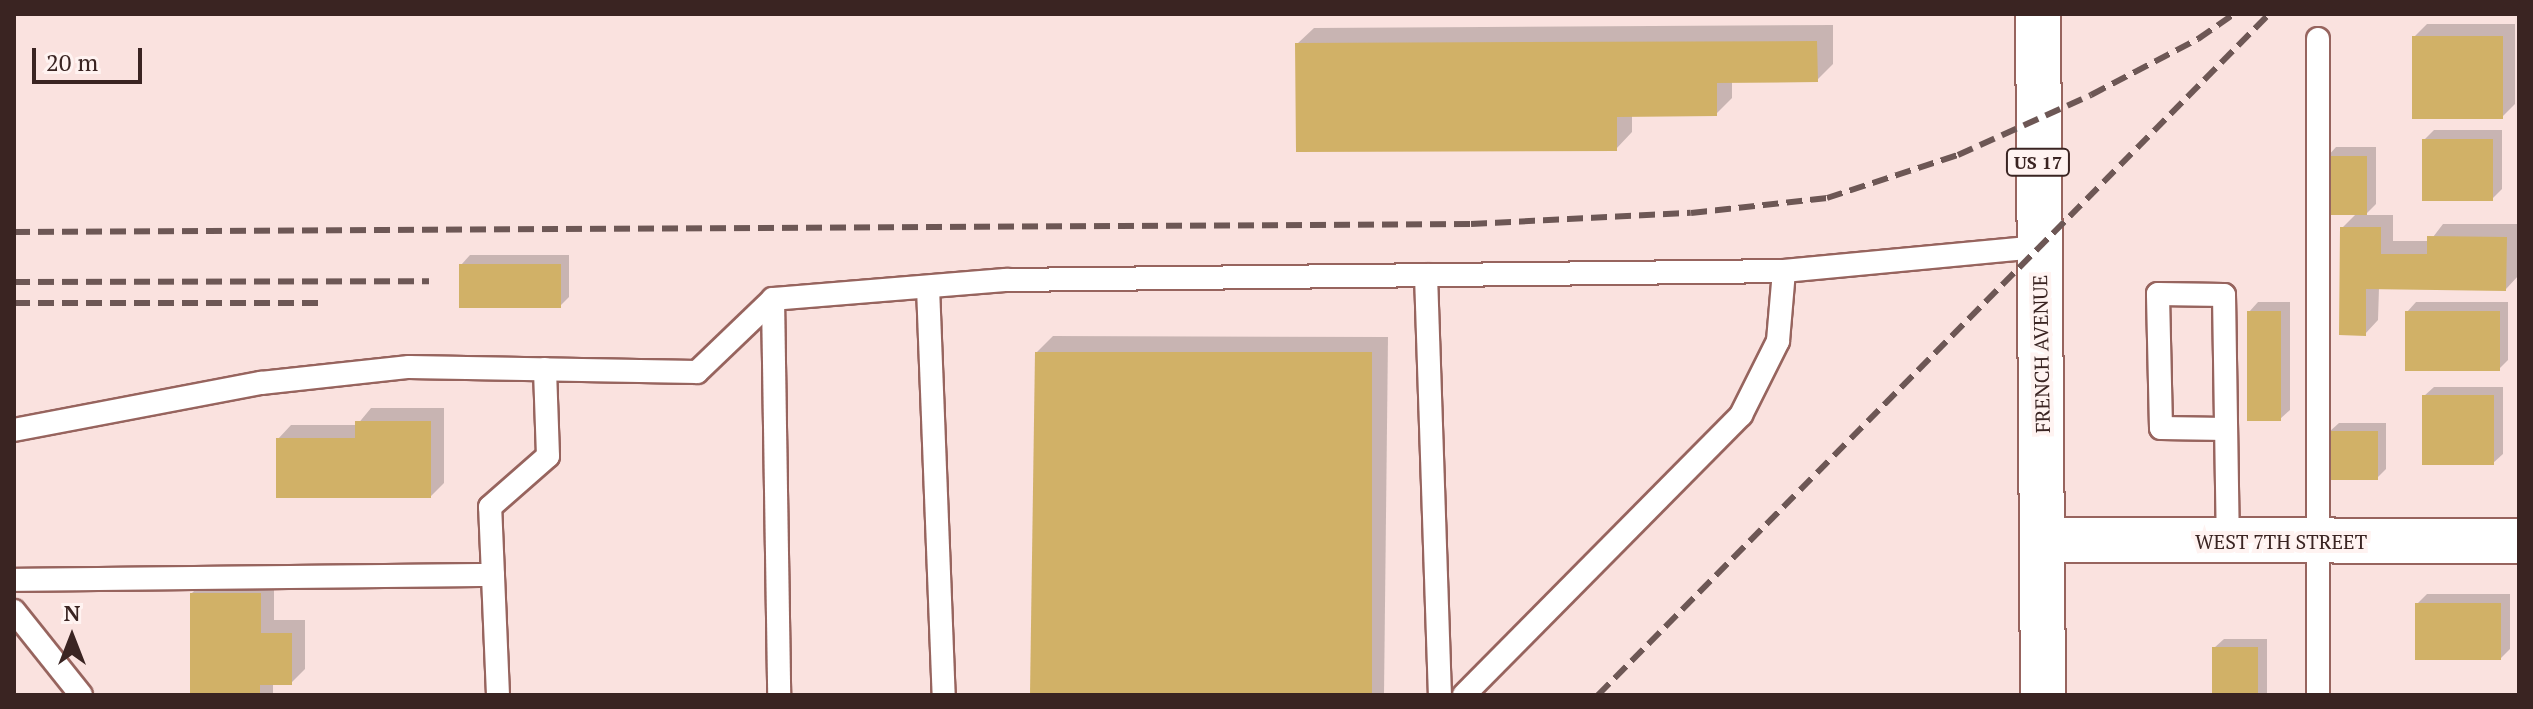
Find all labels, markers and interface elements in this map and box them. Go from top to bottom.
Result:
scale bar [36,32,146,82]
text: 20 m [46,46,98,78]
road number: US 17 [2004,148,2072,176]
street label: FRENCH AVENUE [2028,274,2054,434]
street label: WEST 7TH STREET [2195,529,2367,553]
north arrow [32,597,112,677]
text: N [64,598,80,627]

